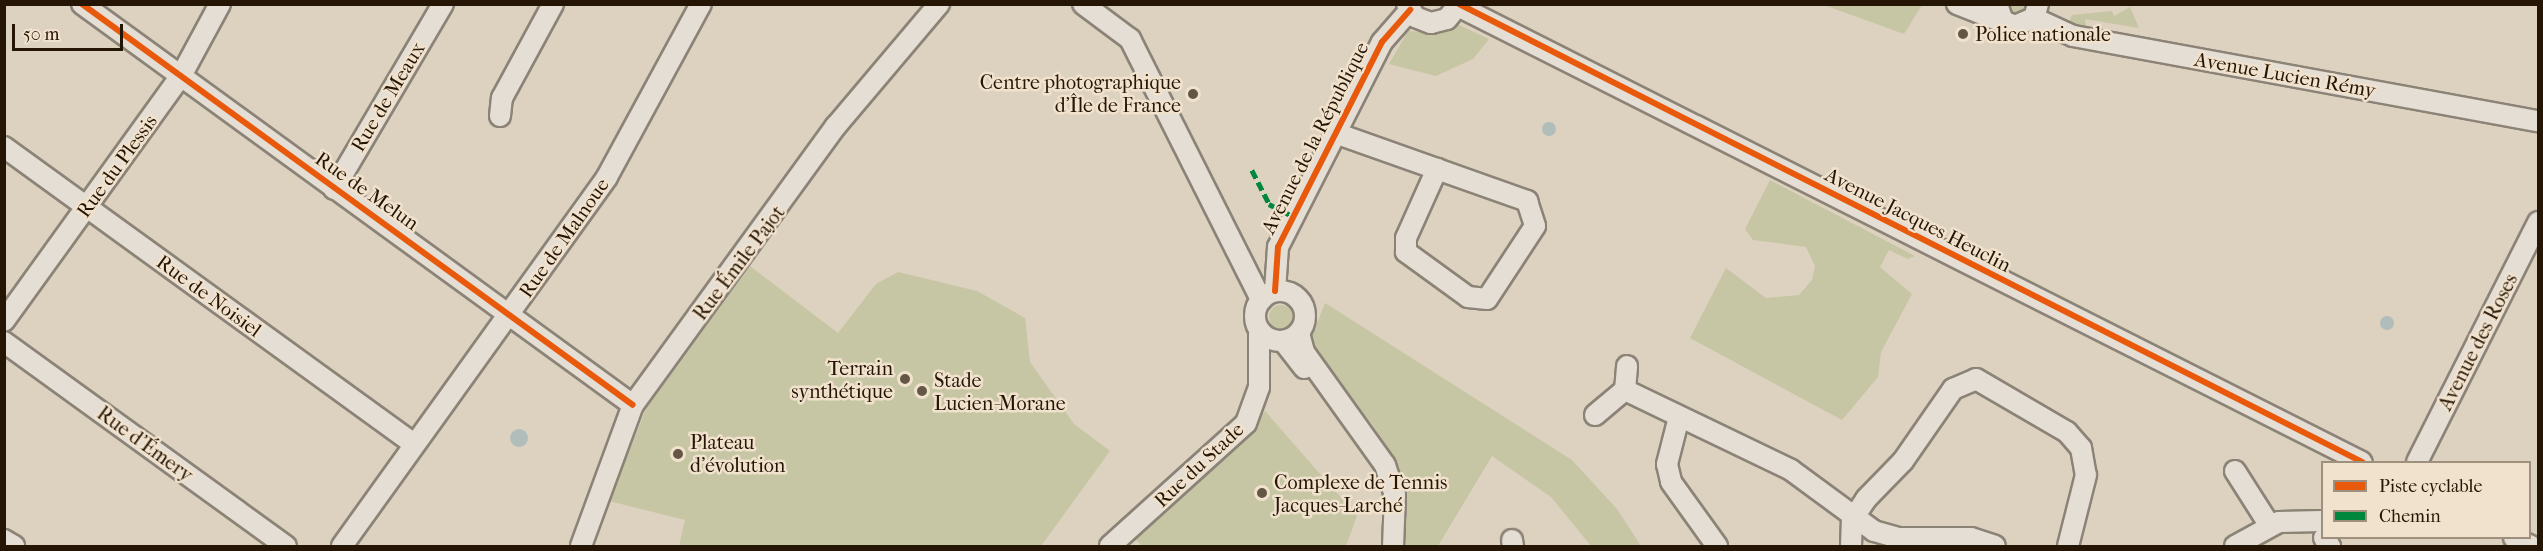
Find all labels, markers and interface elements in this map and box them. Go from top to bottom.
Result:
scale bar [15,12,126,50]
place label: Police nationale [1975,22,2111,46]
text: 50 m [23,24,59,45]
marker: Police nationale [1956,27,1970,41]
street label: Rue de Meaux [346,38,430,156]
street label: Avenue de la République [1256,38,1374,238]
street label: Avenue Lucien Rémy [2193,47,2377,103]
place label: Centre photographique d'Île de France [980,70,1181,117]
marker: Centre photographique d'Île de France [1186,87,1200,101]
street label: Rue du Plessis [72,110,162,222]
street label: Rue de Melun [311,147,423,235]
street label: Avenue Jacques Heuclin [1821,163,2015,277]
street label: Rue de Malnoue [514,174,614,302]
street label: Rue Émile Pajot [688,201,790,325]
street label: Rue de Noisiel [152,250,266,342]
street label: Avenue des Roses [2433,270,2523,414]
place label: Terrain synthétique [791,356,893,403]
place label: Stade Lucien-Morane [934,368,1066,415]
marker: Terrain synthétique [898,372,912,386]
marker: Stade Lucien-Morane [915,384,929,398]
street label: Rue d'Émery [92,401,198,487]
street label: Rue du Stade [1149,418,1249,512]
place label: Plateau d’évolution [690,430,785,477]
marker: Plateau d’évolution [671,447,685,461]
legend [2321,461,2531,539]
place label: Complexe de Tennis Jacques-Larché [1274,470,1447,517]
text: Piste cyclable [2379,476,2482,497]
marker: Complexe de Tennis Jacques-Larché [1255,486,1269,500]
text: Chemin [2379,506,2441,527]

